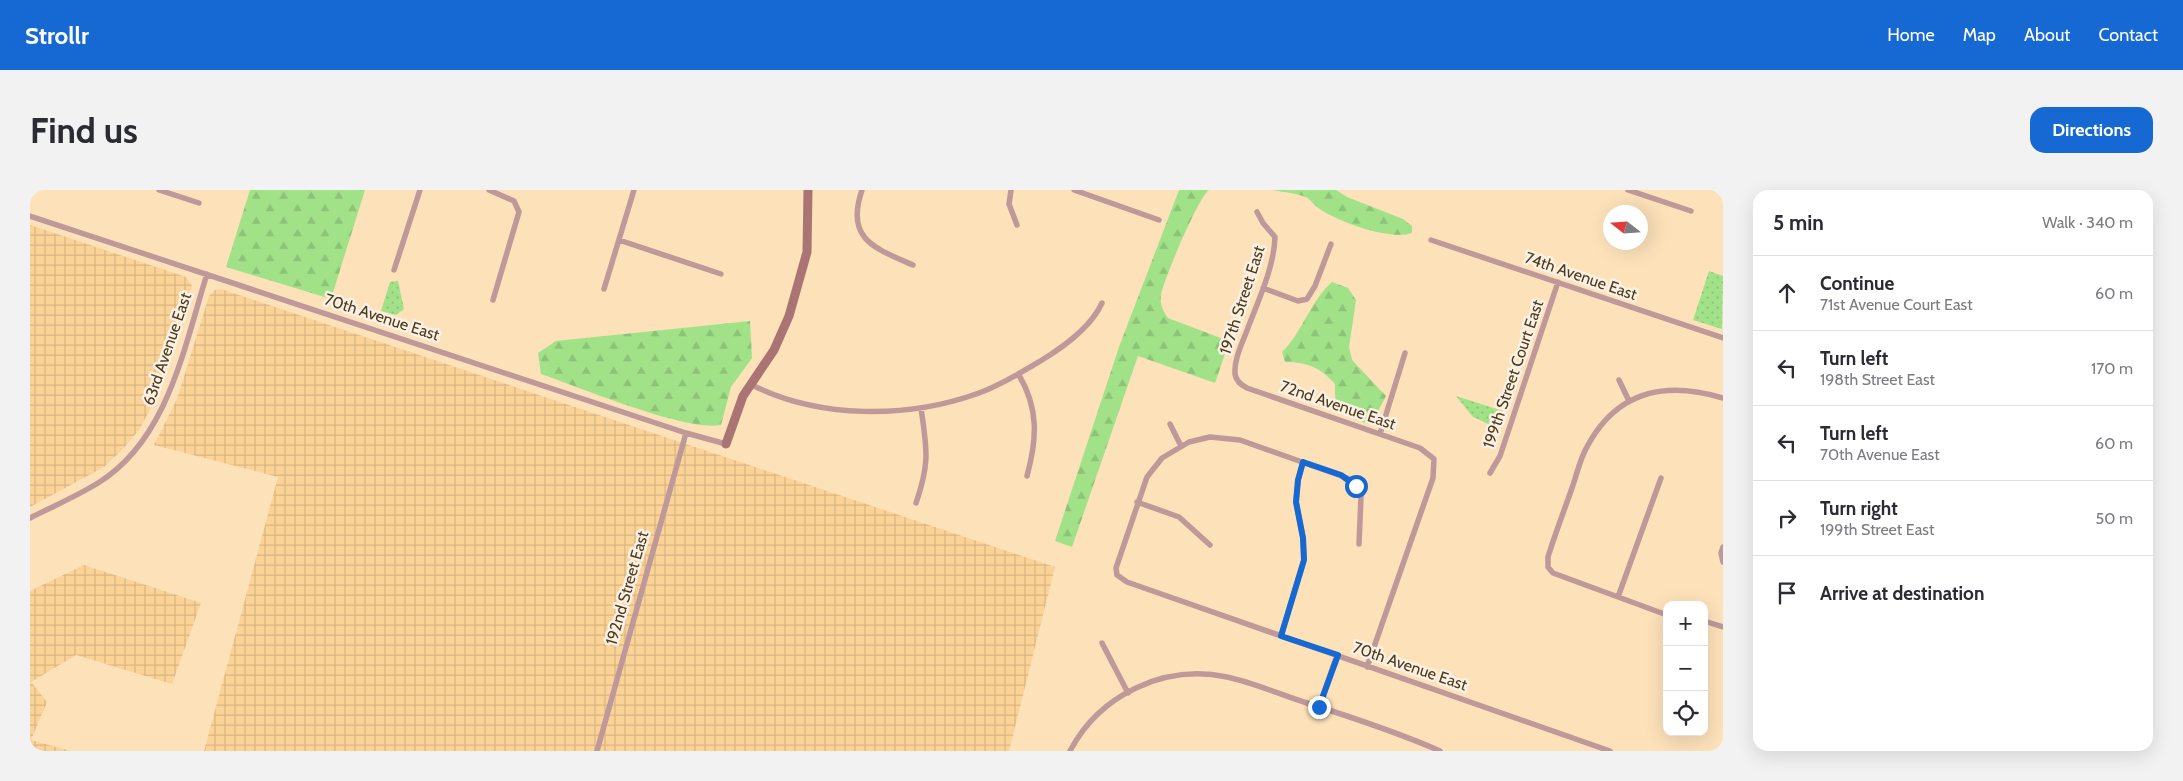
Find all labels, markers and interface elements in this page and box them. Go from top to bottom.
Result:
text: Strollr [25,21,89,50]
text: Home [1887,24,1935,46]
text: Map [1963,24,1996,46]
text: About [2024,24,2070,46]
text: Contact [2098,24,2158,46]
button: Directions [2030,107,2153,153]
text: Find us [30,109,138,152]
north arrow [1603,205,1648,250]
text: 5 min [1773,210,1824,235]
text: Walk · 340 m [2042,213,2133,232]
street label: 197th Street East [1215,243,1269,357]
street label: 74th Avenue East [1522,248,1640,304]
text: Continue [1820,272,1894,295]
icon: ahead [1773,279,1801,307]
text: 60 m [2095,284,2133,303]
street label: 70th Avenue East [322,289,442,345]
street label: 63rd Avenue East [139,290,195,408]
text: 71st Avenue Court East [1820,295,1973,314]
street label: 199th Street Court East [1479,297,1547,450]
text: Turn left [1820,347,1888,370]
icon: left [1773,354,1801,382]
text: 170 m [2091,359,2133,378]
text: 198th Street East [1820,370,1935,389]
street label: 72nd Avenue East [1278,376,1399,434]
text: Turn left [1820,422,1888,445]
icon: left [1773,429,1801,457]
text: 60 m [2095,434,2133,453]
text: 70th Avenue East [1820,445,1940,464]
route start [1345,475,1368,498]
text: Turn right [1820,497,1898,520]
icon: right [1773,504,1801,532]
text: 50 m [2096,509,2133,528]
text: 199th Street East [1820,520,1934,539]
street label: 192nd Street East [602,528,652,647]
icon: arrive [1773,579,1801,607]
text: Arrive at destination [1820,582,1984,605]
map controls [1663,601,1708,736]
button: + [1663,601,1708,646]
street label: 70th Avenue East [1350,638,1470,695]
button: − [1663,646,1708,691]
button: locate [1663,691,1708,736]
route end [1308,696,1331,719]

